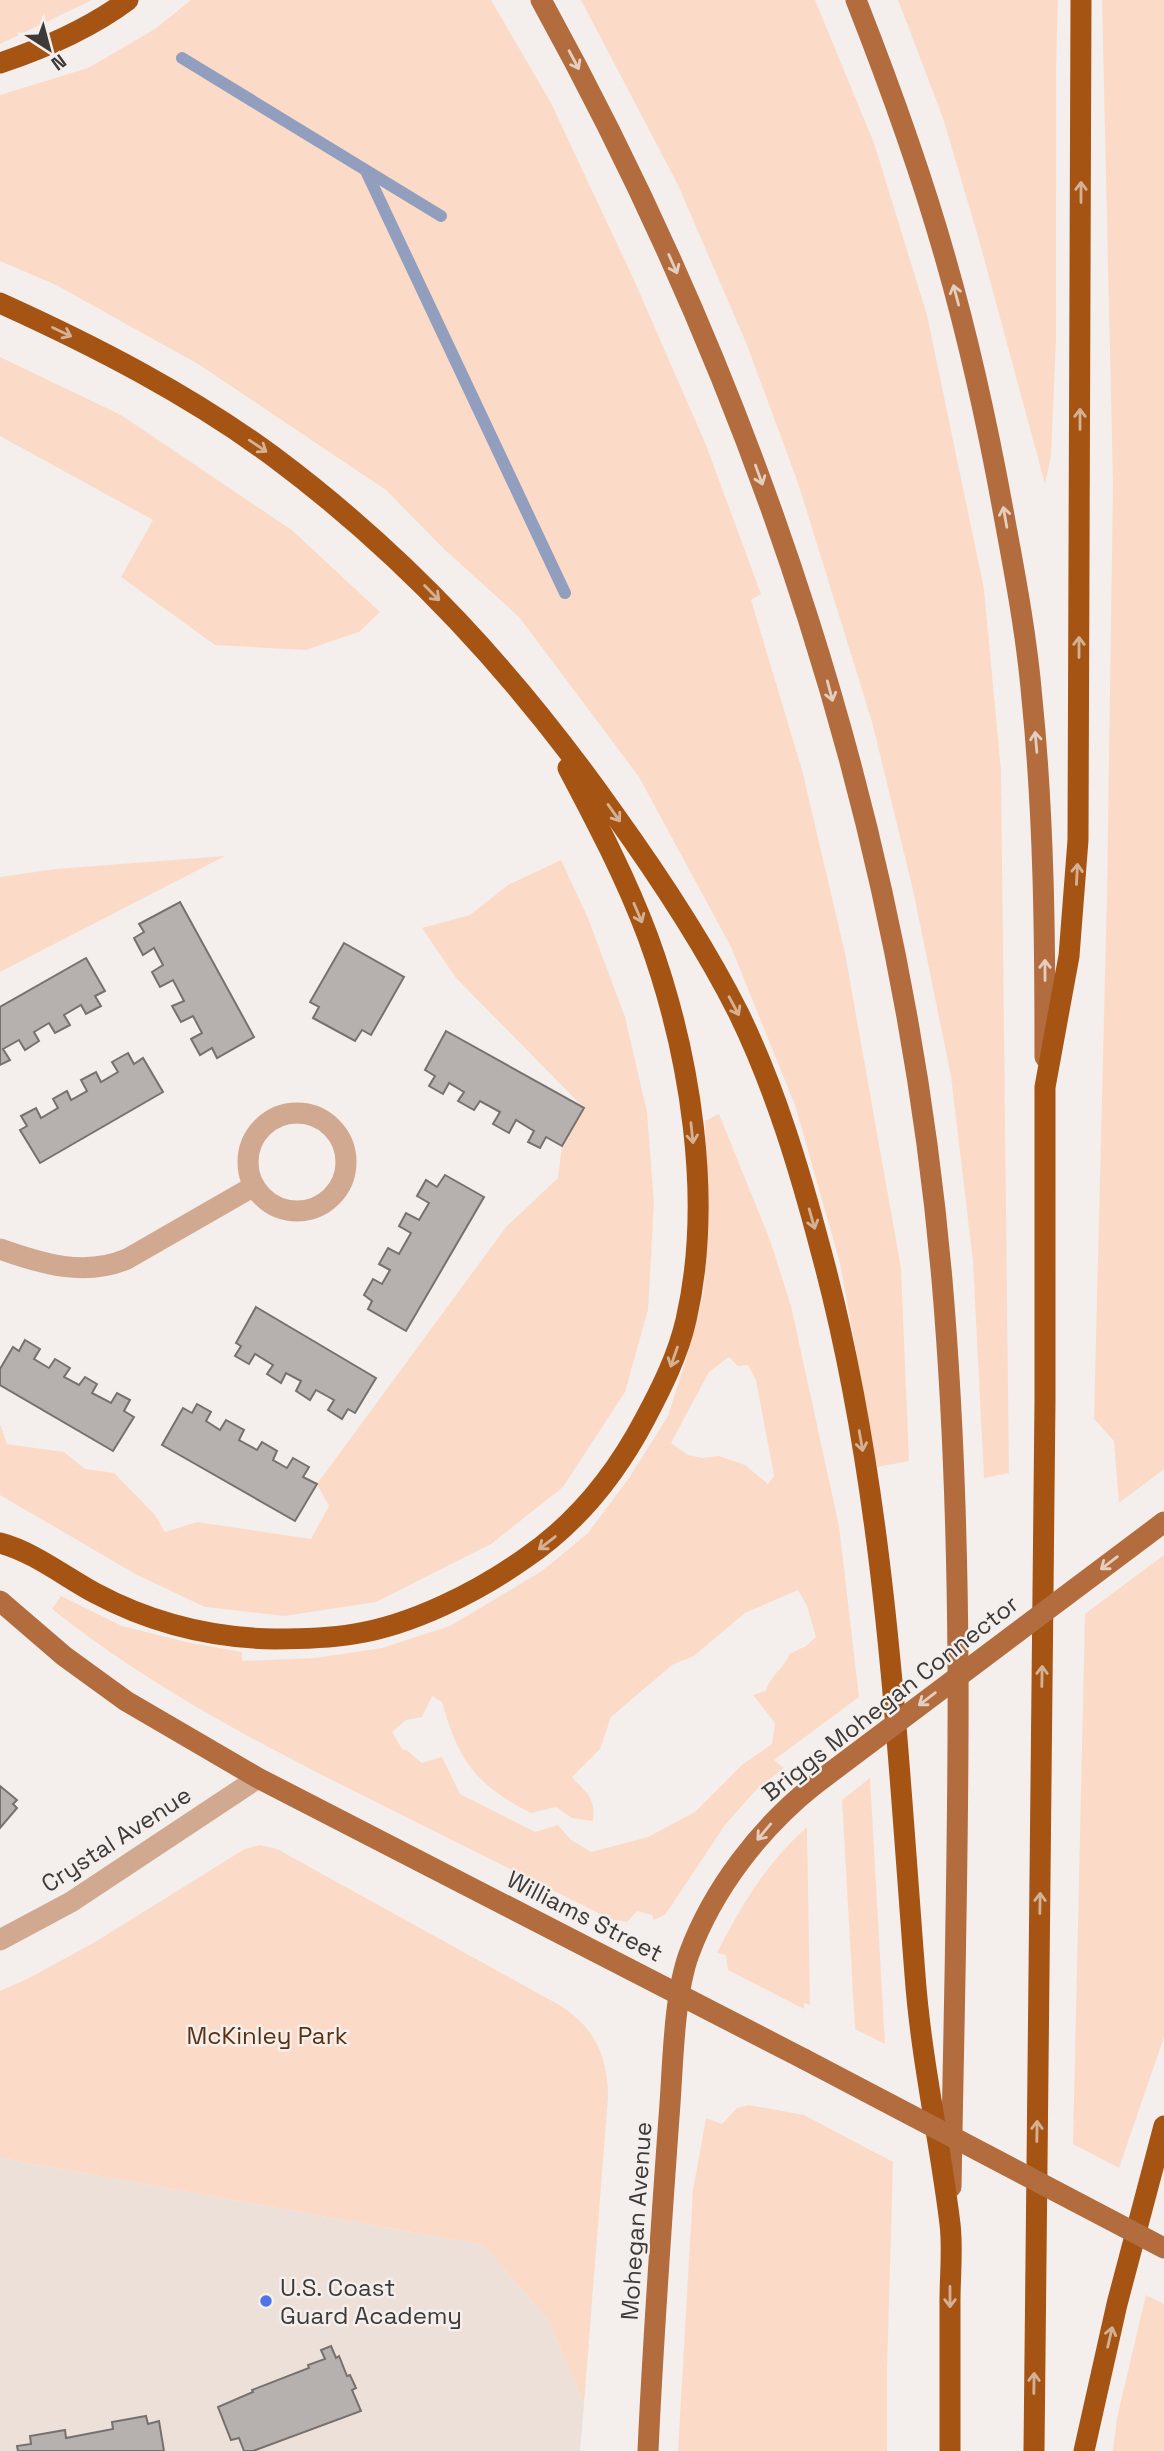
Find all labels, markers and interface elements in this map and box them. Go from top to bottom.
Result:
north arrow [14,14,84,84]
text: N [46,48,71,76]
one-way arrow [568,49,581,70]
one-way arrow [1074,180,1088,203]
one-way arrow [667,253,680,275]
one-way arrow [949,284,962,307]
one-way arrow [51,325,72,339]
one-way arrow [1073,408,1087,431]
one-way arrow [248,439,267,453]
one-way arrow [754,464,766,486]
one-way arrow [997,506,1011,529]
one-way arrow [423,584,440,601]
one-way arrow [1072,635,1086,658]
one-way arrow [824,679,837,702]
one-way arrow [1029,732,1042,754]
one-way arrow [607,803,621,822]
one-way arrow [1070,863,1083,886]
one-way arrow [632,901,645,923]
one-way arrow [1038,958,1052,981]
one-way arrow [727,995,741,1015]
one-way arrow [686,1121,699,1143]
one-way arrow [807,1208,820,1230]
one-way arrow [667,1346,680,1368]
one-way arrow [855,1429,868,1452]
one-way arrow [539,1535,557,1550]
one-way arrow [1100,1555,1119,1570]
street label: Briggs Mohegan Connector [755,1588,1025,1808]
one-way arrow [1035,1665,1049,1688]
one-way arrow [918,1691,937,1706]
street label: Crystal Avenue [35,1779,197,1899]
one-way arrow [757,1823,773,1841]
street label: Williams Street [502,1863,668,1969]
one-way arrow [1033,1892,1046,1915]
park label: McKinley Park [186,2020,348,2051]
one-way arrow [1030,2120,1044,2143]
street label: Mohegan Avenue [614,2121,658,2321]
place label: U.S. Coast Guard Academy [280,2272,462,2331]
one-way arrow [943,2286,957,2309]
marker: U.S. Coast Guard Academy [258,2293,274,2309]
one-way arrow [1103,2326,1117,2349]
one-way arrow [1028,2372,1041,2395]

